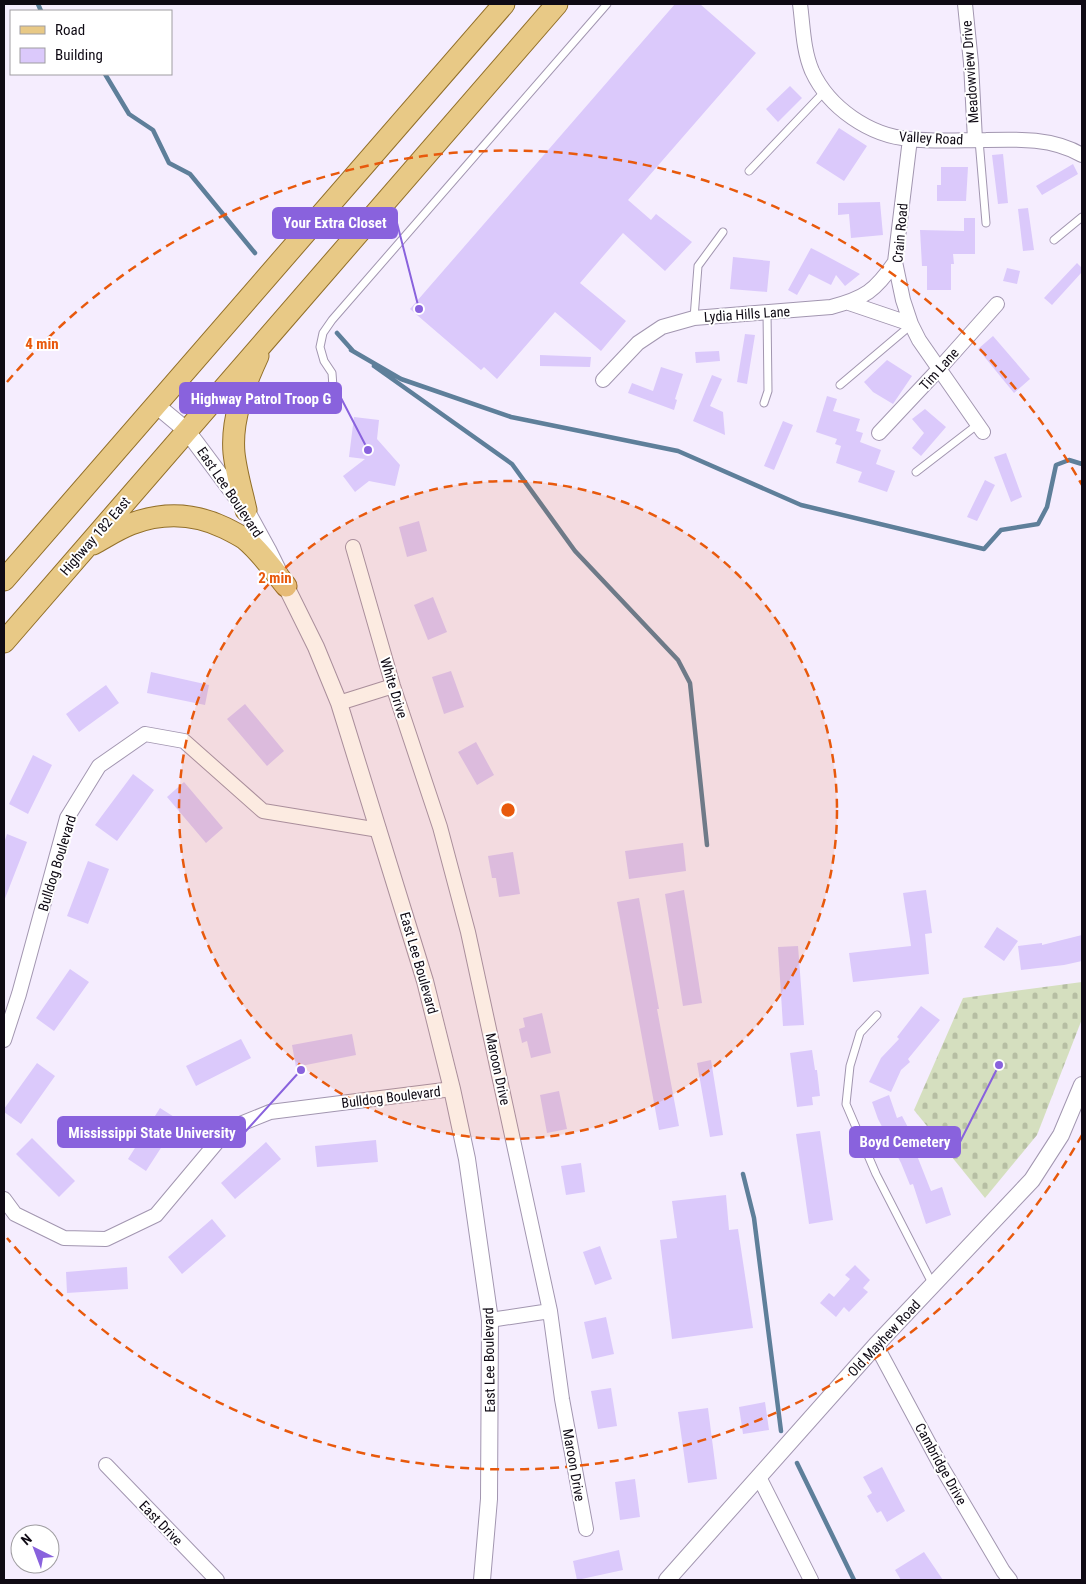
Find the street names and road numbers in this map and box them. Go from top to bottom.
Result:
street label: Meadowview Drive [958,20,982,124]
street label: Valley Road [898,128,964,148]
street label: Crain Road [889,202,911,264]
street label: Lydia Hills Lane [703,303,791,325]
street label: Tim Lane [916,344,962,393]
street label: East Lee Boulevard [194,444,266,540]
street label: Highway 182 East [57,494,133,578]
street label: White Drive [377,656,411,721]
street label: Bulldog Boulevard [35,813,79,913]
street label: East Lee Boulevard [397,910,441,1016]
street label: Maroon Drive [483,1031,514,1107]
street label: Bulldog Boulevard [341,1083,441,1111]
street label: Old Mayhew Road [845,1297,923,1379]
street label: East Lee Boulevard [480,1307,498,1413]
street label: Cambridge Drive [912,1420,970,1508]
street label: Maroon Drive [560,1427,588,1503]
street label: East Drive [136,1498,186,1549]

